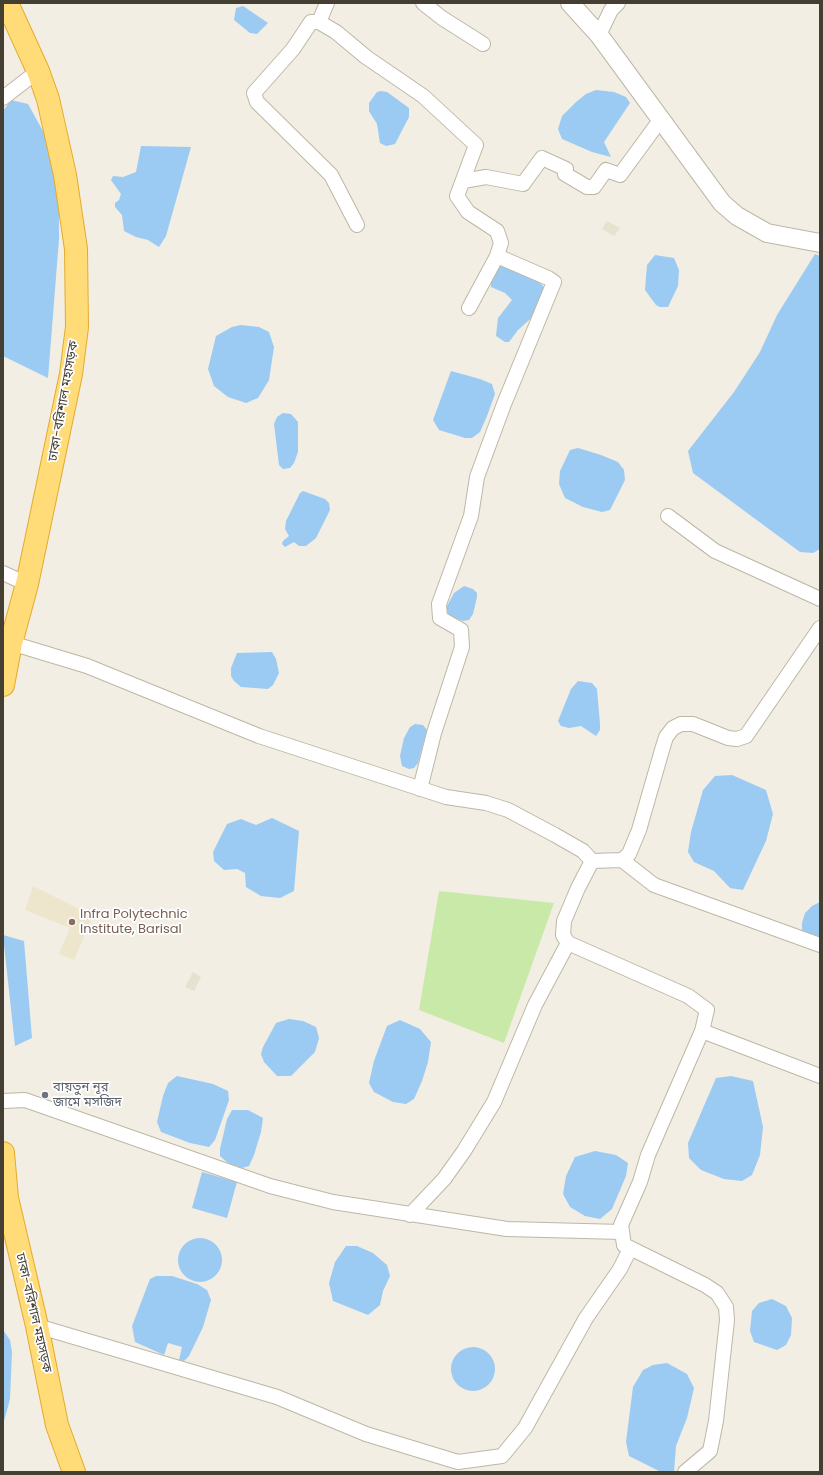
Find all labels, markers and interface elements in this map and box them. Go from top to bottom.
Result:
street label: ঢাকা-বরিশাল মহাসড়ক [46,340,82,462]
place label: Infra Polytechnic Institute, Barisal [80,907,188,938]
marker: Infra Polytechnic Institute, Barisal [67,917,77,927]
place label: বায়তুন নূর জামে মসজিদ [53,1080,122,1111]
marker: বায়তুন নূর জামে মসজিদ [40,1090,50,1100]
street label: ঢাকা-বরিশাল মহাসড়ক [12,1252,54,1374]

